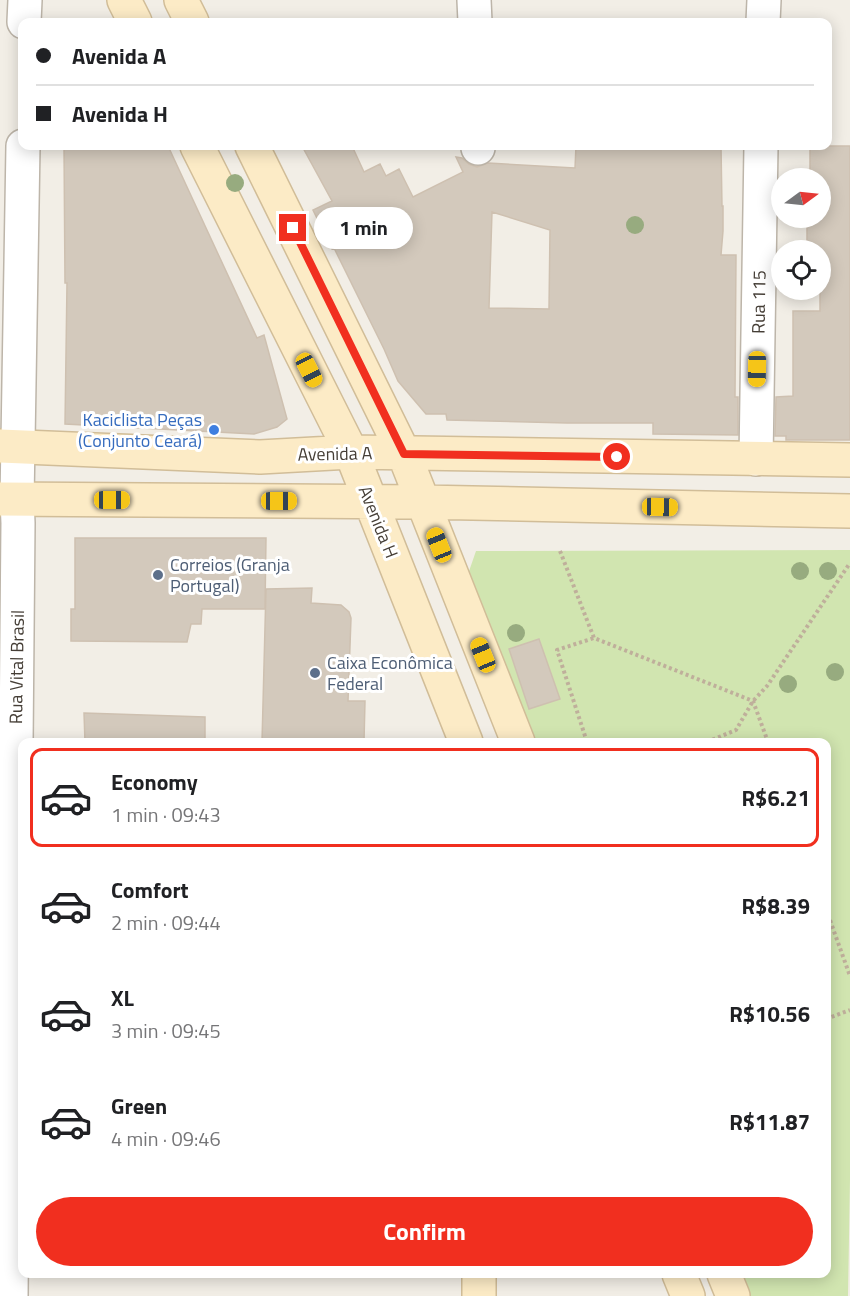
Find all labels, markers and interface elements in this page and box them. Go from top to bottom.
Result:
text: Avenida A [72,39,166,73]
text: Avenida H [72,97,168,131]
north arrow [771,168,831,228]
map controls [771,168,831,300]
callout: 1 min [314,207,413,249]
text: 1 min [339,212,388,243]
route end [279,214,306,241]
button: locate [771,240,831,300]
street label: Rua 115 [744,270,773,334]
car [293,350,325,390]
car [748,351,766,387]
place label: Kaciclista Peças (Conjunto Ceará) [78,406,202,454]
marker: Kaciclista Peças (Conjunto Ceará) [207,423,221,437]
street label: Avenida A [297,439,373,468]
route start [603,443,630,470]
street label: Avenida H [352,481,405,562]
car [94,491,130,509]
car [261,492,297,510]
car [642,498,678,516]
car [424,525,454,565]
place label: Correios (Granja Portugal) [170,551,290,599]
marker: Correios (Granja Portugal) [151,568,165,582]
street label: Rua Vital Brasil [2,610,31,724]
car [468,635,498,675]
place label: Caixa Econômica Federal [327,649,453,697]
marker: Caixa Econômica Federal [308,666,322,680]
text: Economy [111,765,198,799]
icon: car [39,771,93,825]
text: R$6.21 [741,781,810,815]
text: 1 min · 09:43 [111,799,221,830]
text: Comfort [111,873,189,907]
icon: car [39,879,93,933]
text: R$8.39 [741,889,810,923]
text: 2 min · 09:44 [111,907,221,938]
text: XL [111,981,134,1015]
icon: car [39,987,93,1041]
text: R$10.56 [729,997,810,1031]
text: 3 min · 09:45 [111,1015,221,1046]
text: Green [111,1089,167,1123]
icon: car [39,1095,93,1149]
text: R$11.87 [729,1105,810,1139]
text: 4 min · 09:46 [111,1123,221,1154]
button: Confirm [36,1197,813,1266]

